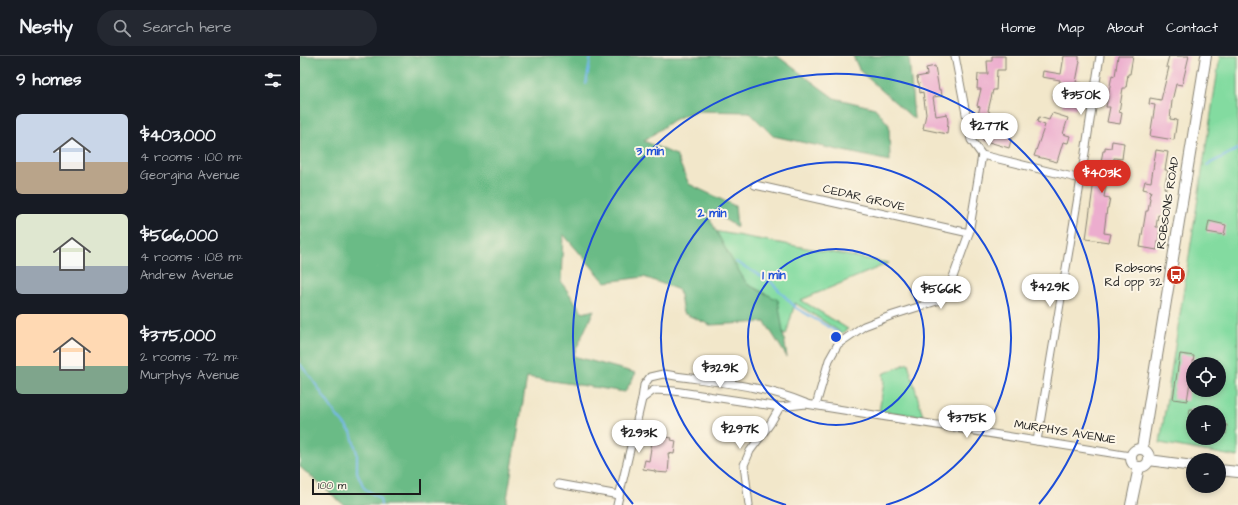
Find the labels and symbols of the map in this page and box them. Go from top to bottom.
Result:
pin: $350K [1053,82,1109,116]
pin: $277K [961,113,1017,147]
text: 3 min [635,143,664,160]
street label: ROBSONS ROAD [1152,156,1184,250]
pin: $403K [1074,160,1130,194]
street label: CEDAR GROVE [821,180,907,216]
text: 2 min [697,205,726,222]
place label: Robsons Rd opp 32 [1105,260,1162,291]
bus stop icon: Robsons Rd opp 32 [1165,264,1187,286]
text: 1 min [762,267,786,284]
pin: $429K [1022,274,1078,308]
pin: $566K [913,276,969,310]
centre of rings [829,330,843,344]
pin: $329K [692,355,748,389]
pin: $375K [939,405,995,439]
pin: $297K [712,416,768,450]
street label: MURPHYS AVENUE [1013,416,1117,448]
pin: $293K [611,420,667,454]
scale bar [312,477,421,496]

